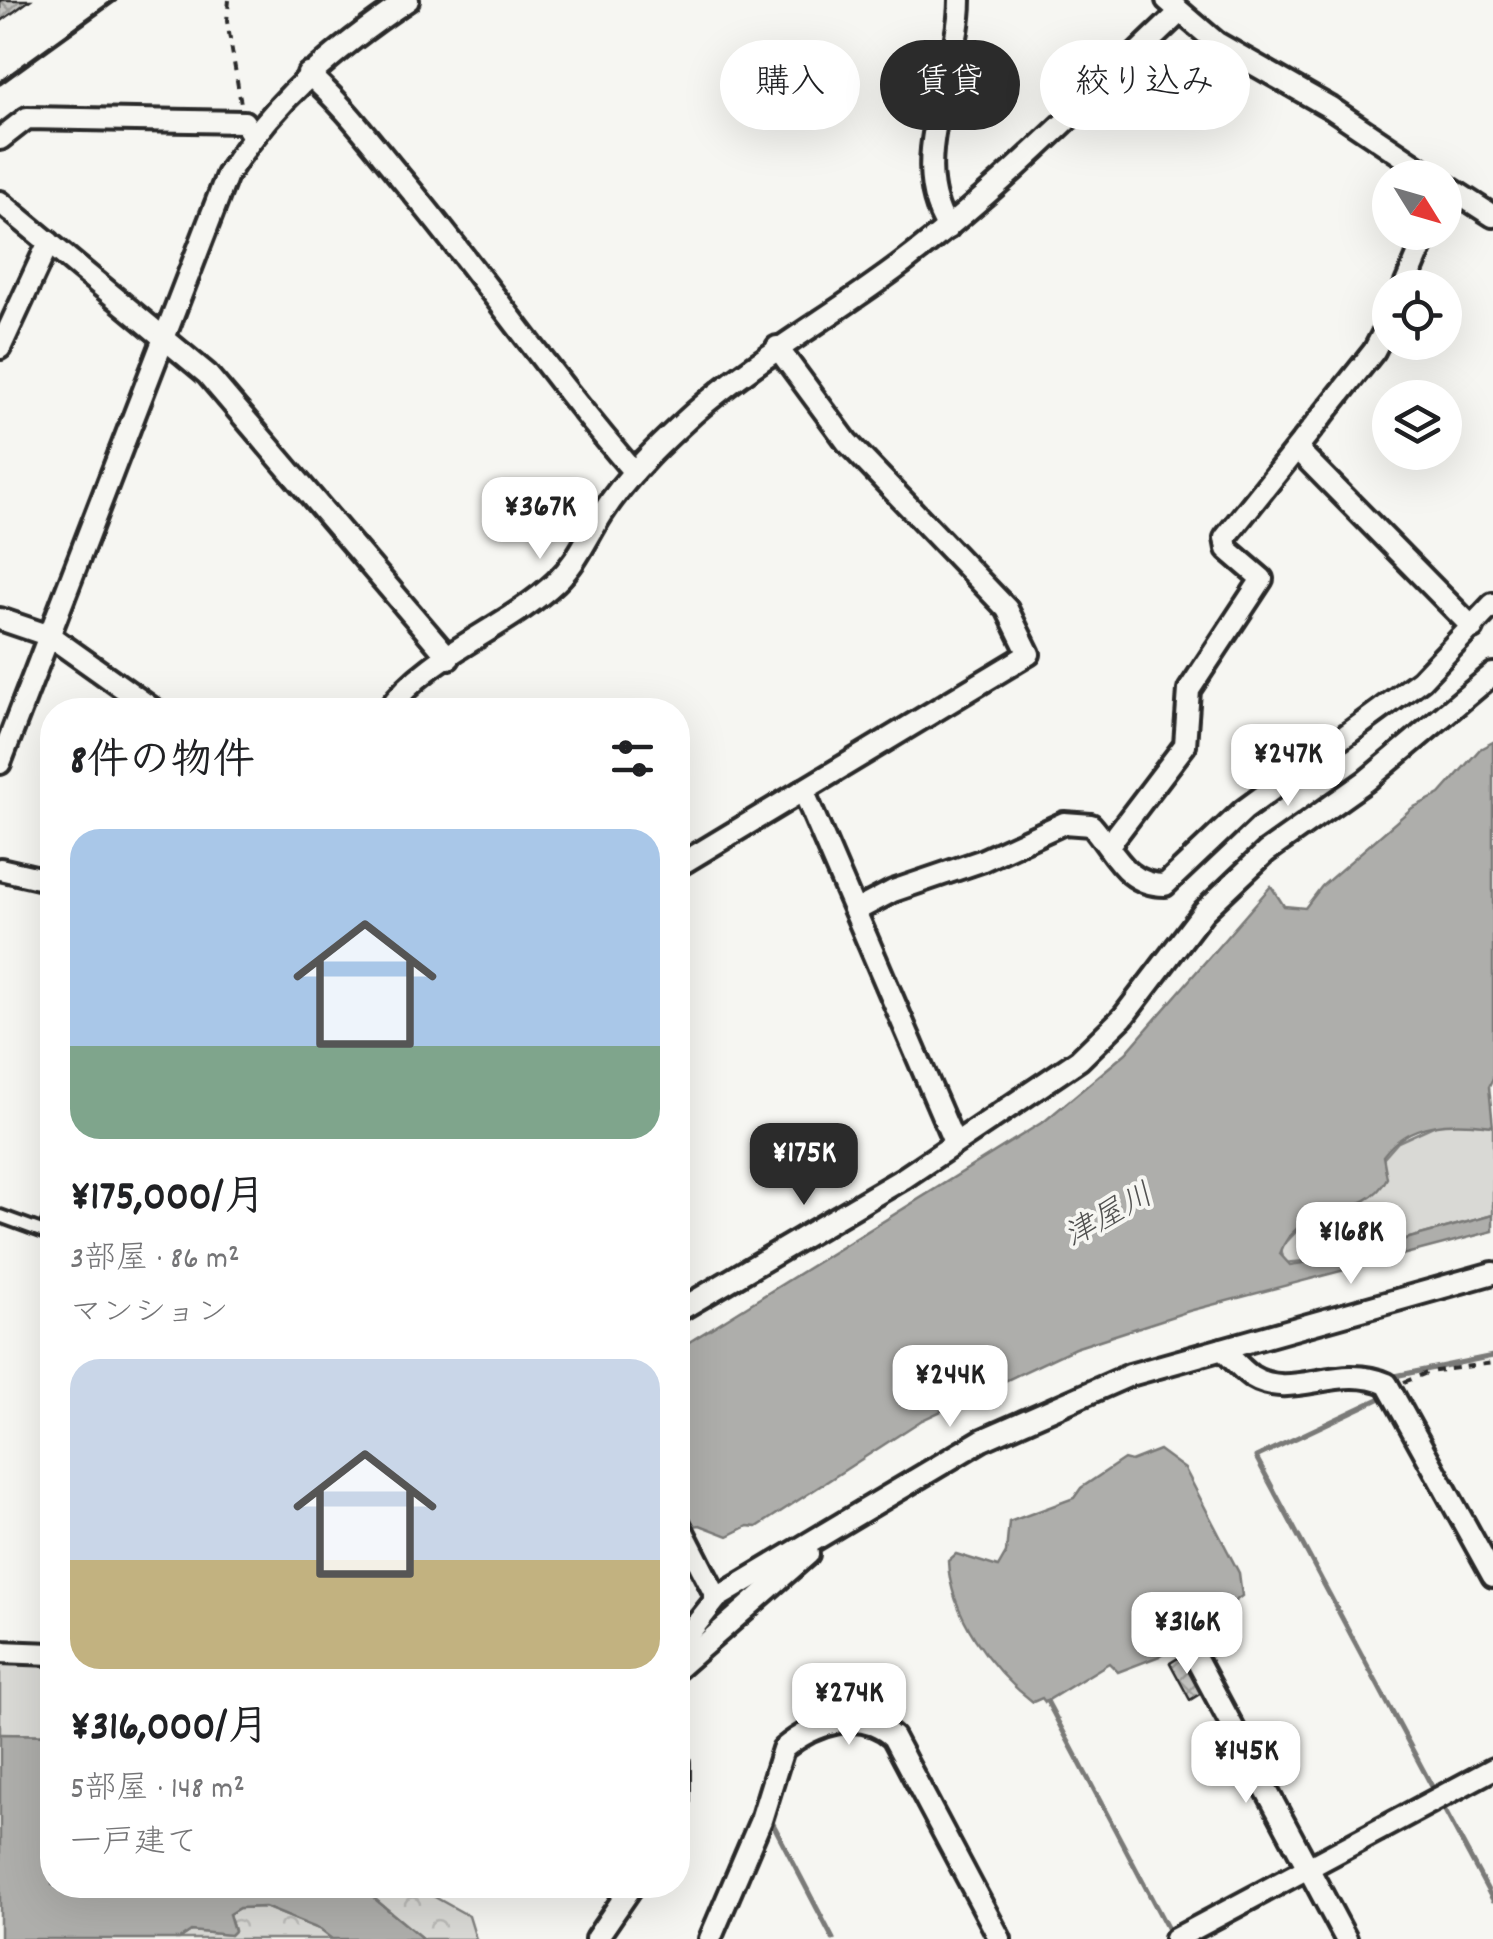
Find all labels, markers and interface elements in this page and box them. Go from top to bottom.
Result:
chip: 購入 [720,40,860,130]
chip: 賃貸 [880,40,1020,130]
chip: 絞り込み [1040,40,1250,130]
north arrow [1372,160,1462,250]
map controls [1372,160,1462,470]
button: locate [1372,270,1462,360]
button: layers [1372,380,1462,470]
pin: ¥367K [470,477,610,562]
text: ¥367K [504,486,576,532]
pin: ¥247K [1218,724,1358,809]
icon: filters [605,731,660,786]
text: ¥247K [1253,733,1323,779]
text: 8件の物件 [70,734,255,794]
icon: home [275,894,455,1074]
pin: ¥175K [734,1123,874,1208]
text: ¥175K [772,1132,836,1178]
text: ¥175,000/月 [70,1170,266,1230]
water label: 津屋川 [1057,1175,1163,1261]
pin: ¥168K [1281,1202,1421,1287]
text: ¥168K [1318,1211,1384,1257]
text: 3部屋 · 86 m² [70,1238,240,1284]
text: マンション [70,1292,229,1338]
pin: ¥244K [880,1345,1020,1430]
text: ¥244K [915,1354,985,1400]
icon: home [275,1424,455,1604]
pin: ¥316K [1117,1592,1257,1677]
text: ¥316K [1153,1601,1221,1647]
pin: ¥274K [779,1663,919,1748]
text: ¥274K [814,1672,884,1718]
text: ¥316,000/月 [70,1700,269,1760]
pin: ¥145K [1176,1721,1316,1806]
text: ¥145K [1213,1730,1279,1776]
text: 5部屋 · 148 m² [70,1768,245,1814]
text: 一戸建て [70,1822,198,1868]

